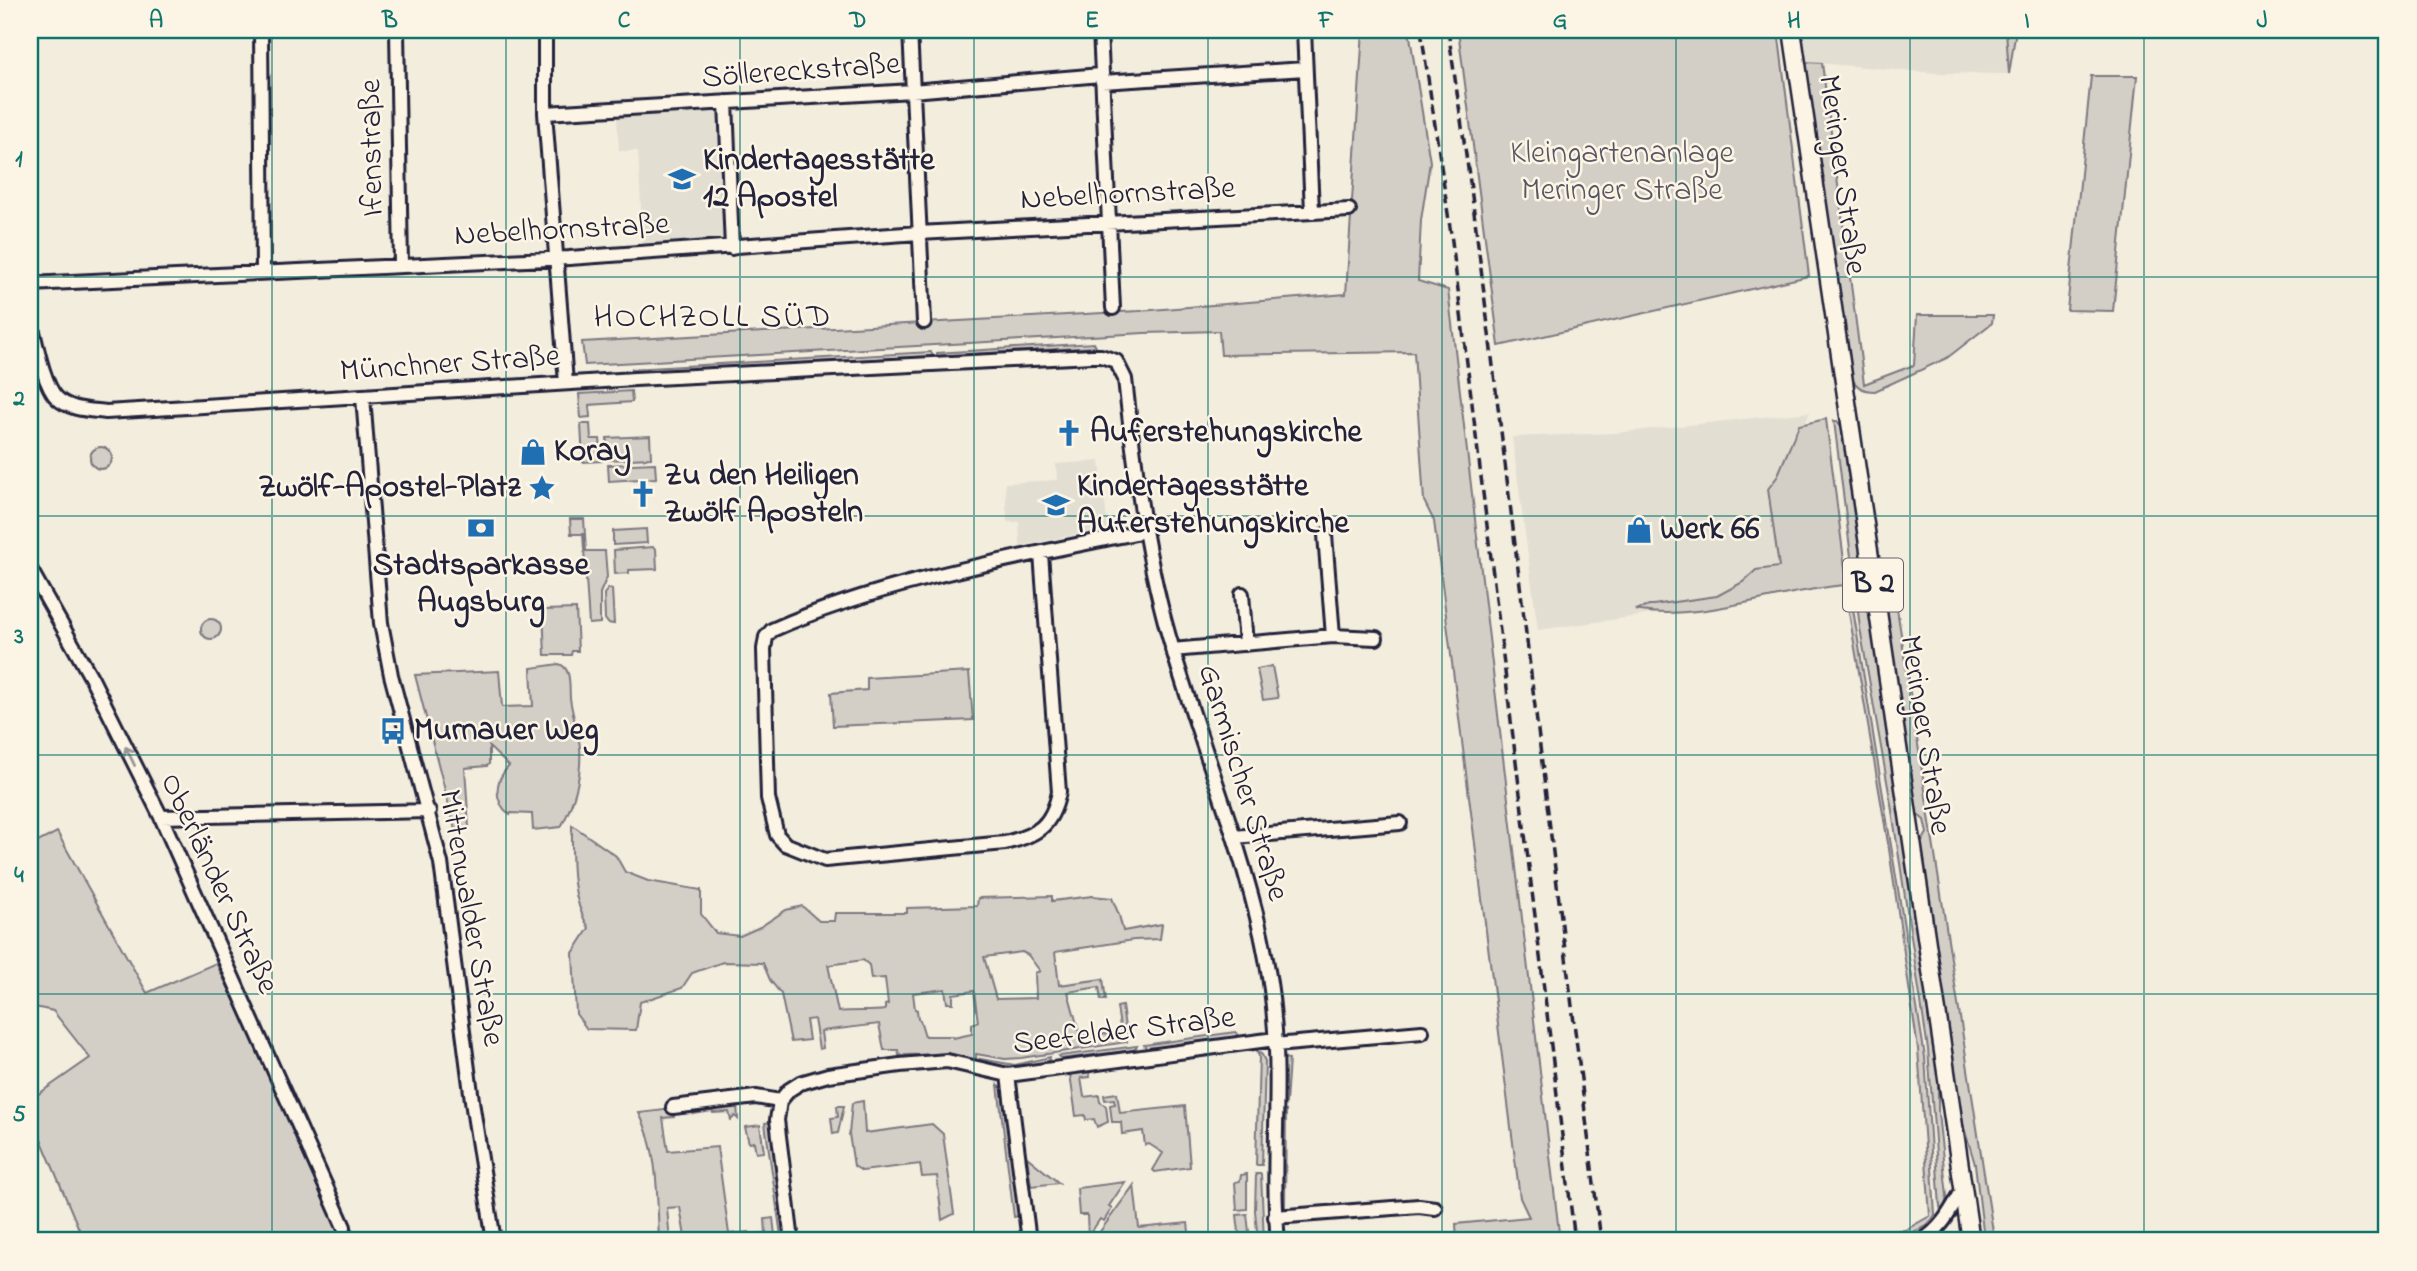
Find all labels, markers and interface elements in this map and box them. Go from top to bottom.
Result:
text: A [149,5,163,38]
text: B [381,5,398,38]
text: C [618,5,631,38]
text: D [849,5,866,38]
text: E [1085,5,1099,38]
text: F [1318,5,1334,38]
text: G [1553,5,1567,38]
text: H [1787,5,1801,38]
text: I [2024,5,2030,38]
text: J [2256,5,2268,38]
street label: Söllereckstraße [700,42,903,102]
street label: Meringer Straße [1804,72,1878,279]
street label: Ifenstraße [348,78,398,217]
park label: Kleingartenanlage Meringer Straße [1510,131,1735,215]
place label: Kindertagesstätte 12 Apostel [703,138,936,222]
text: 1 [15,144,23,177]
school or university icon: Kindertagesstätte 12 Apostel [667,164,697,194]
street label: Nebelhornstraße [1019,166,1237,224]
street label: Nebelhornstraße [453,202,671,260]
district label: HOCHZOLL SÜD [593,294,833,342]
street label: Münchner Straße [338,334,562,396]
text: 2 [12,383,25,416]
place label: Auferstehungskirche [1090,410,1363,458]
church icon: Auferstehungskirche [1054,418,1084,448]
place label: Koray [554,429,631,477]
shop icon: Koray [518,437,548,467]
place label: Zu den Heiligen Zwölf Aposteln [664,453,863,537]
place label: Kindertagesstätte Auferstehungskirche [1077,464,1350,549]
place label: Zwölf-Apostel-Platz [258,465,522,512]
place icon: Zwölf-Apostel-Platz [527,473,557,503]
church icon: Zu den Heiligen Zwölf Aposteln [628,479,658,509]
school or university icon: Kindertagesstätte Auferstehungskirche [1041,490,1071,520]
place label: Werk 66 [1660,507,1759,554]
bank icon: Stadtsparkasse Augsburg [466,513,496,543]
shop icon: Werk 66 [1624,515,1654,545]
place label: Stadtsparkasse Augsburg [373,543,591,628]
road number: B 2 [1843,558,1903,612]
text: 3 [13,621,24,654]
street label: Meringer Straße [1885,632,1963,839]
street label: Garmischer Straße [1184,659,1301,908]
place label: Murnauer Weg [414,708,599,756]
bus stop icon: Murnauer Weg [378,716,408,746]
one-way arrow [123,746,137,767]
street label: Oberländer Straße [146,766,290,1003]
street label: Mittenwalder Straße [424,786,516,1051]
text: 4 [14,860,24,893]
street label: Seefelder Straße [1010,995,1238,1069]
text: 5 [12,1099,26,1132]

